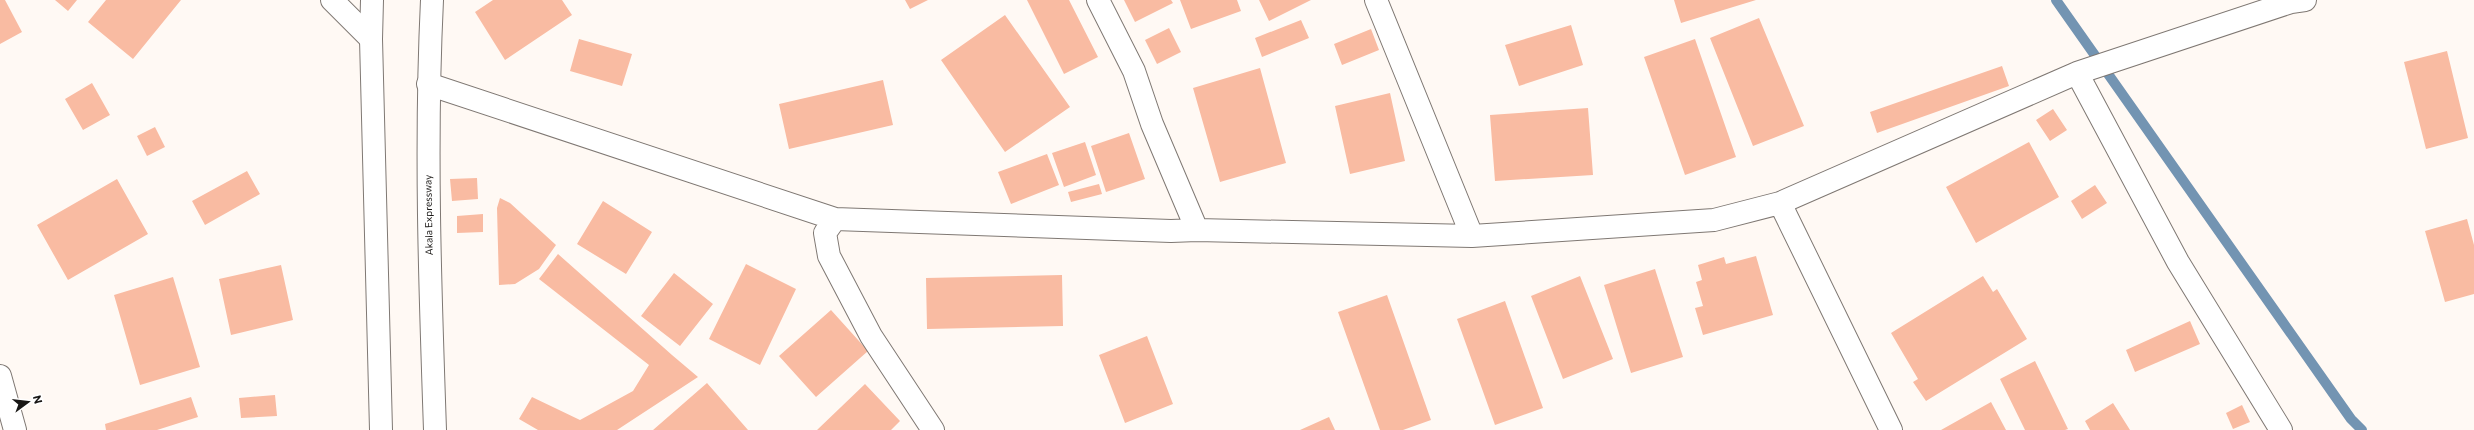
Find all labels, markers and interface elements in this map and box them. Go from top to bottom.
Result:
street label: Akala Expressway [421,175,435,255]
north arrow [8,382,48,422]
text: N [31,394,45,405]

